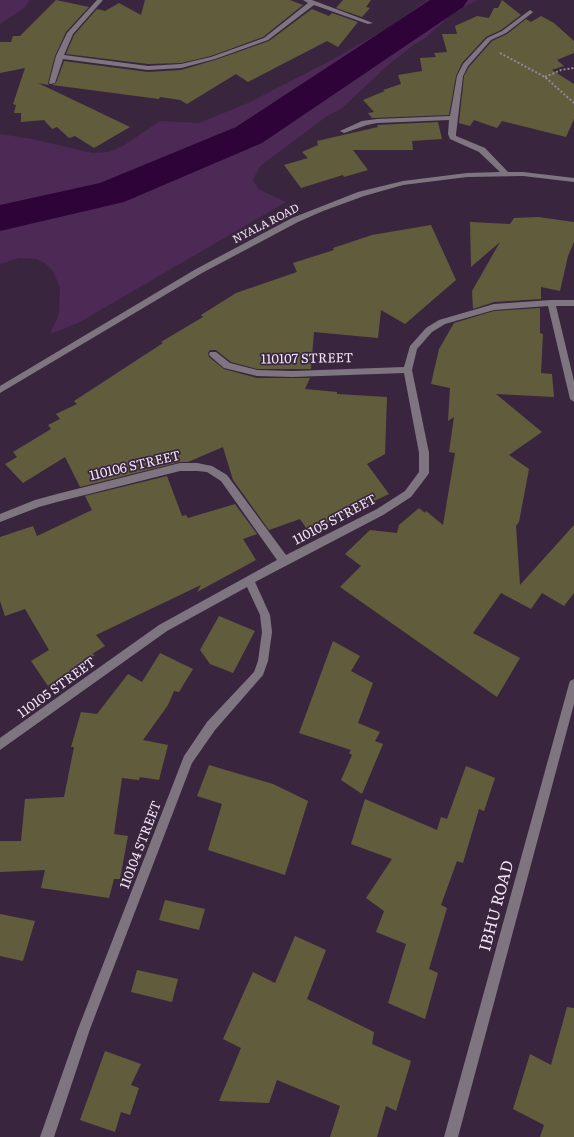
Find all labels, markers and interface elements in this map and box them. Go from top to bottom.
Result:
street label: NYALA ROAD [230,202,302,246]
street label: 110107 STREET [261,350,353,368]
street label: 110106 STREET [88,448,182,484]
street label: 110105 STREET [291,491,379,549]
street label: 110105 STREET [15,655,99,721]
street label: 110104 STREET [117,799,165,891]
street label: IBHU ROAD [476,859,518,953]

